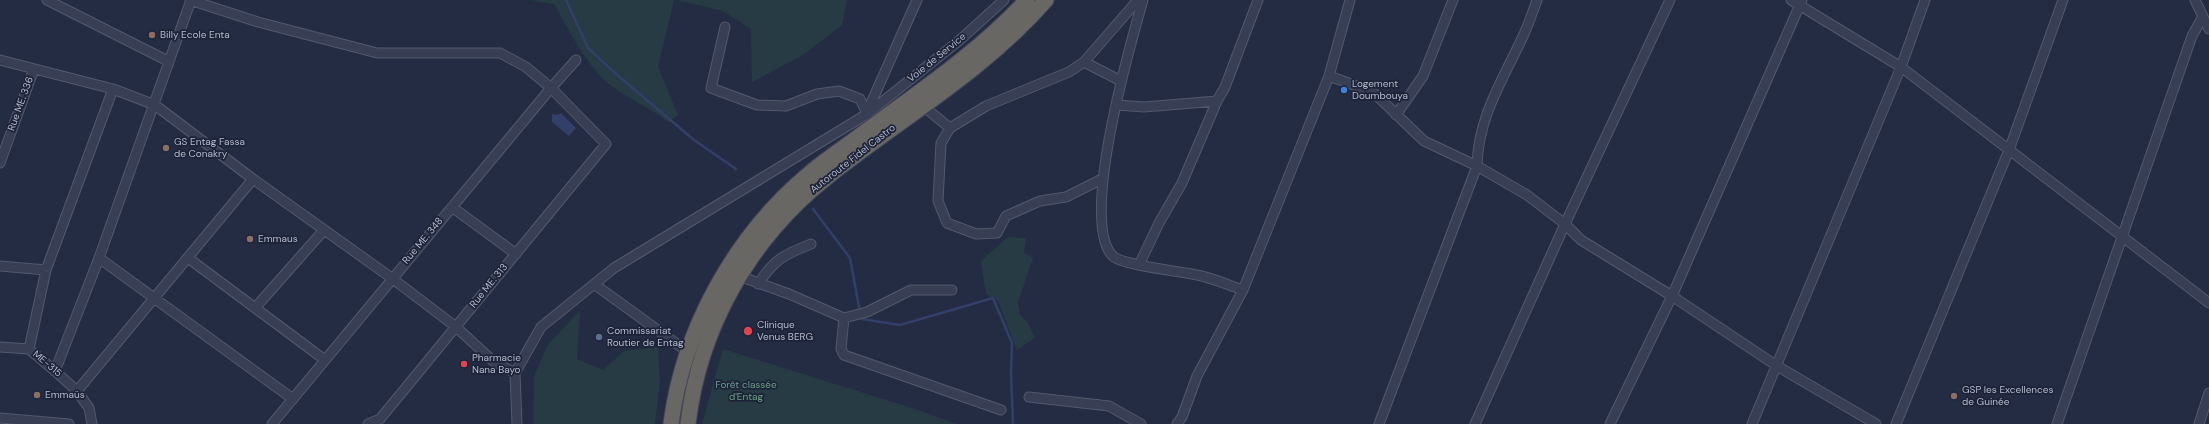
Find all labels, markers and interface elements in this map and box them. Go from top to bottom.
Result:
place label: Billy Ecole Enta [160,29,230,41]
marker: Billy Ecole Enta [147,30,157,40]
street label: Voie de Service [905,31,969,85]
street label: Rue ME. 336 [6,75,36,133]
place label: Logement Doumbouya [1352,78,1408,102]
marker: Logement Doumbouya [1339,85,1349,95]
street label: Autoroute Fidel Castro [808,122,898,196]
place label: GS Entag Fassa de Conakry [174,136,245,160]
marker: GS Entag Fassa de Conakry [161,143,171,153]
street label: Rue ME. 348 [400,215,446,267]
place label: Emmaus [258,233,298,245]
marker: Emmaus [245,234,255,244]
street label: Rue ME. 313 [468,261,510,311]
place label: Clinique Venus BERG [757,319,813,342]
place label: Commissariat Routier de Entag [607,325,684,348]
marker: Clinique Venus BERG [742,325,754,337]
marker: Commissariat Routier de Entag [594,332,604,342]
street label: ME-315 [30,348,64,380]
place label: Pharmacie Nana Bayo [472,352,521,376]
marker: Pharmacie Nana Bayo [459,359,469,369]
park label: Forêt classée d'Entag [715,379,777,402]
place label: GSP les Excellences de Guinée [1962,384,2054,408]
place label: Emmaüs [45,389,85,401]
marker: Emmaüs [32,390,42,400]
marker: GSP les Excellences de Guinée [1949,391,1959,401]

